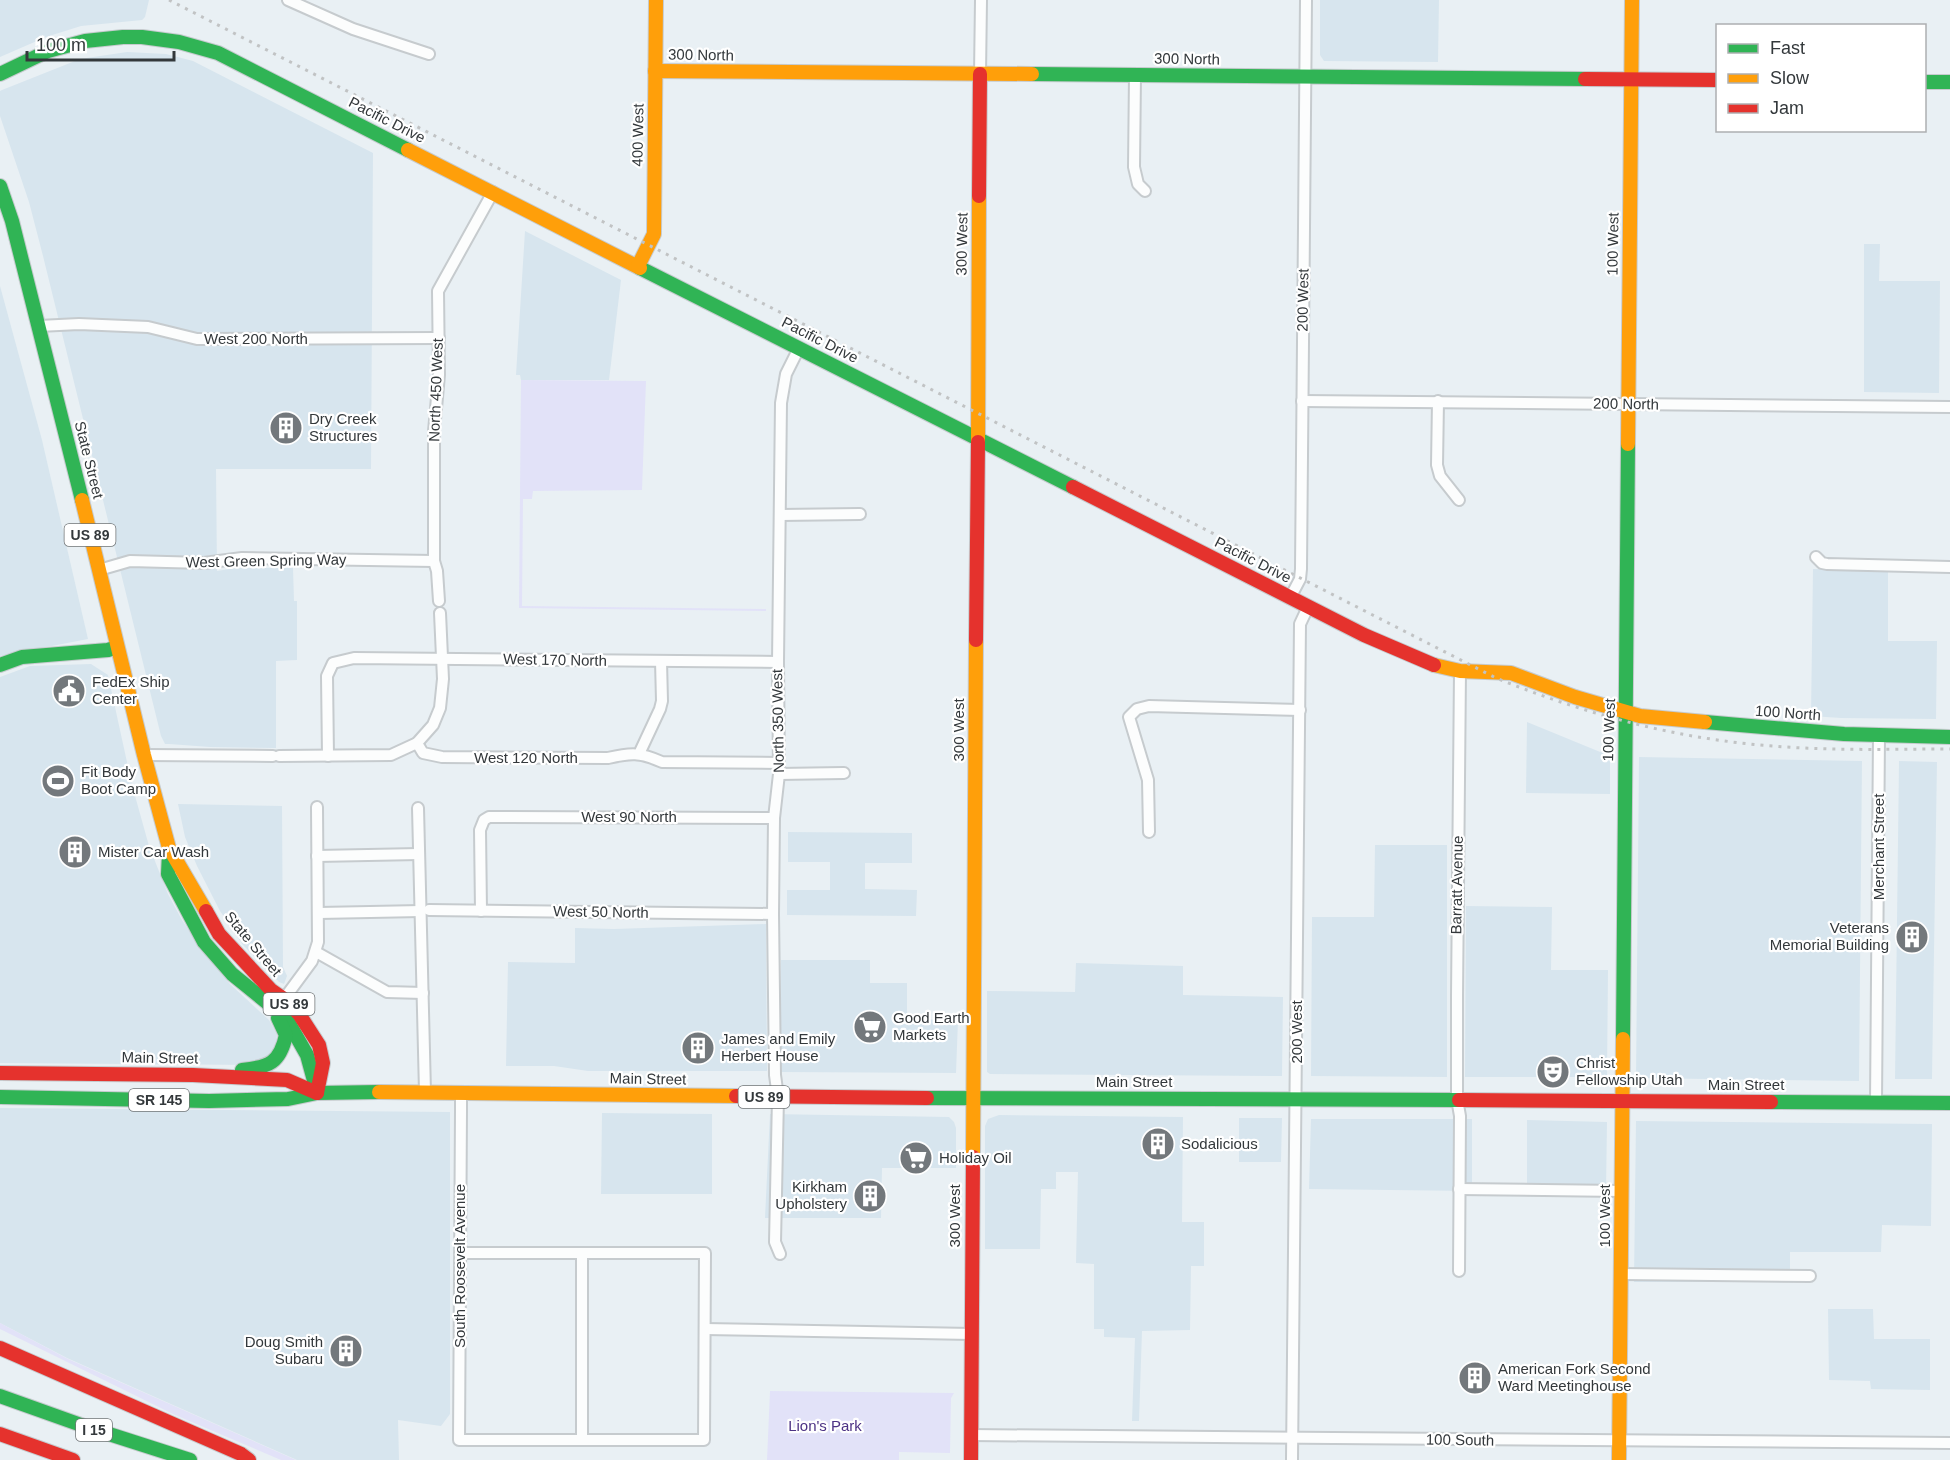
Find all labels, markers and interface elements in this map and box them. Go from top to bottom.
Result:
scale bar [27,24,174,62]
legend [1716,24,1926,132]
text: 100 m [36,35,86,55]
text: Fast [1770,38,1805,58]
street label: 300 North [668,45,734,64]
street label: 300 North [1154,49,1220,68]
text: Slow [1770,68,1810,88]
street label: Pacific Drive [346,93,428,146]
text: Jam [1770,98,1804,118]
street label: 400 West [628,102,647,167]
street label: 300 West [952,211,971,276]
street label: 100 West [1603,211,1622,276]
street label: 200 West [1293,267,1312,332]
street label: Pacific Drive [779,313,861,366]
street label: West 200 North [204,330,308,347]
street label: North 450 West [425,337,446,442]
street label: 200 North [1593,394,1659,413]
building icon: Dry Creek Structures [268,410,304,446]
place label: Dry Creek Structures [309,410,377,444]
street label: State Street [72,419,108,501]
road number: US 89 [64,524,116,546]
street label: Pacific Drive [1212,533,1294,586]
street label: West Green Spring Way [185,551,347,570]
street label: West 170 North [503,650,607,669]
street label: North 350 West [768,668,787,773]
public building icon: FedEx Ship Center [51,673,87,709]
place label: FedEx Ship Center [92,673,170,707]
street label: 100 West [1599,697,1618,762]
street label: 300 West [950,698,967,762]
street label: 100 North [1755,702,1821,723]
street label: West 120 North [474,749,578,766]
sports icon: Fit Body Boot Camp [40,763,76,799]
place label: Fit Body Boot Camp [81,763,156,797]
street label: Merchant Street [1870,793,1887,900]
street label: West 90 North [581,808,677,825]
building icon: Mister Car Wash [57,834,93,870]
street label: Barratt Avenue [1447,835,1466,935]
place label: Mister Car Wash [98,843,209,860]
street label: West 50 North [553,902,649,921]
street label: State Street [221,908,286,980]
place label: Veterans Memorial Building [1770,919,1889,953]
building icon: Veterans Memorial Building [1894,919,1930,955]
road number: US 89 [264,993,314,1015]
street label: 200 West [1288,1000,1305,1064]
supermarket icon: Good Earth Markets [852,1009,888,1045]
place label: Good Earth Markets [893,1009,970,1043]
building icon: James and Emily Herbert House [680,1030,716,1066]
place label: James and Emily Herbert House [721,1030,836,1064]
street label: Main Street [122,1048,199,1067]
theatre icon: Christ Fellowship Utah [1535,1054,1571,1090]
place label: Christ Fellowship Utah [1576,1054,1683,1088]
street label: Main Street [610,1069,687,1088]
street label: Main Street [1096,1073,1173,1090]
street label: Main Street [1708,1076,1785,1093]
road number: US 89 [738,1086,789,1108]
road number: SR 145 [129,1089,189,1111]
building icon: Sodalicious [1140,1126,1176,1162]
place label: Sodalicious [1181,1135,1258,1152]
supermarket icon: Holiday Oil [898,1140,934,1176]
place label: Holiday Oil [939,1149,1012,1166]
place label: Kirkham Upholstery [775,1178,847,1212]
building icon: Kirkham Upholstery [852,1178,888,1214]
street label: South Roosevelt Avenue [451,1184,468,1348]
street label: 300 West [946,1184,963,1248]
street label: 100 West [1596,1184,1613,1248]
place label: Doug Smith Subaru [245,1333,323,1367]
building icon: Doug Smith Subaru [328,1333,364,1369]
building icon: American Fork Second Ward Meetinghouse [1457,1360,1493,1396]
place label: American Fork Second Ward Meetinghouse [1498,1360,1651,1394]
park label: Lion's Park [788,1417,862,1434]
road number: I 15 [76,1419,112,1441]
street label: 100 South [1426,1430,1494,1449]

